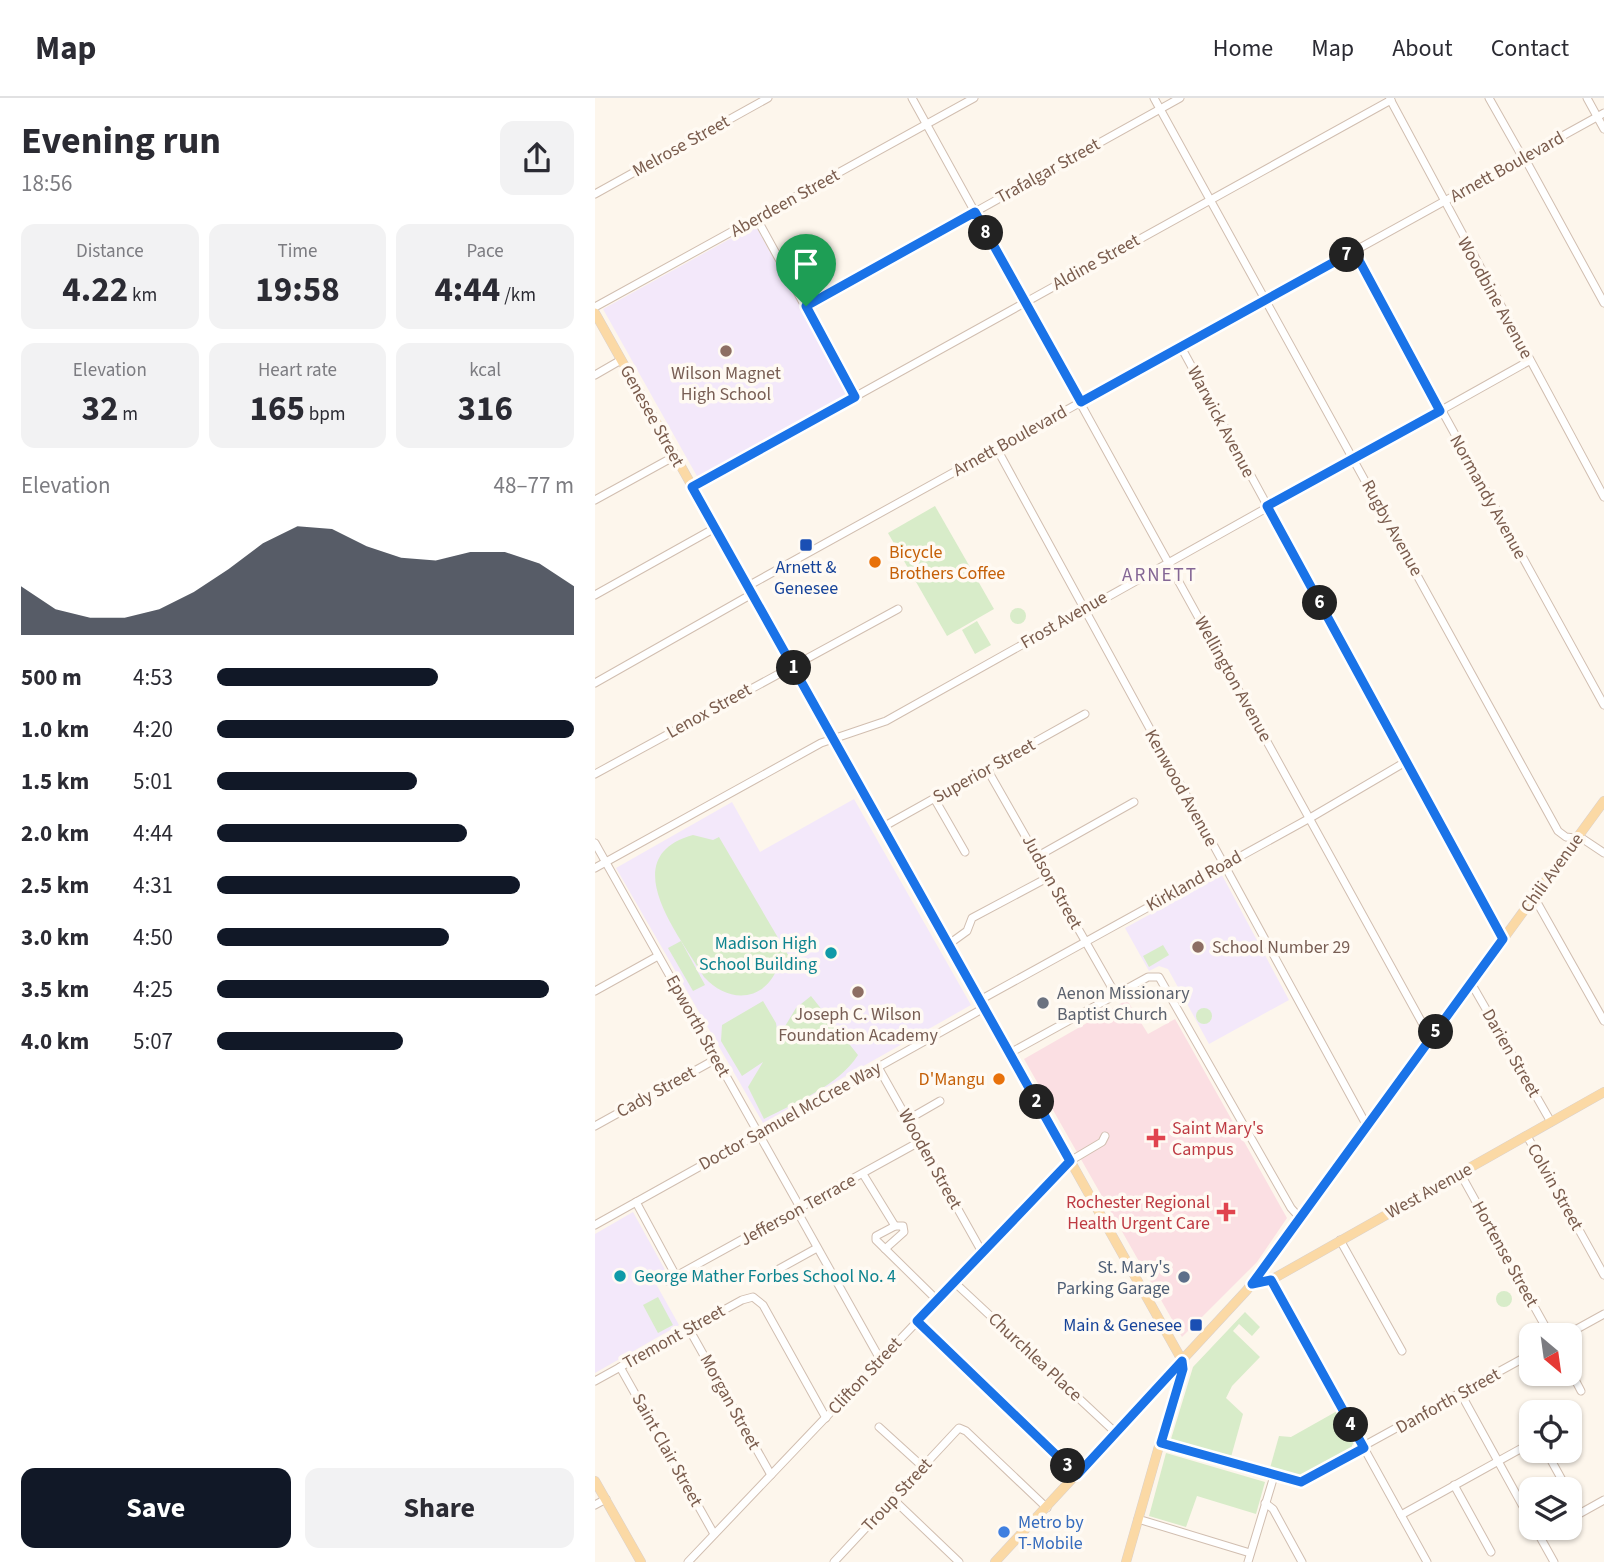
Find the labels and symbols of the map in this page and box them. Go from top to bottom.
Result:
street label: Melrose Street [628,109,734,183]
street label: Arnett Boulevard [1445,125,1569,209]
street label: Trafalgar Street [992,132,1104,210]
street label: Aberdeen Street [726,163,844,243]
pin: 8 [969,216,1003,250]
street label: Aldine Street [1048,228,1144,296]
street label: Woodbine Avenue [1451,233,1539,364]
pin [776,234,836,306]
pin: 7 [1329,238,1365,272]
marker: Wilson Magnet High School [718,343,734,359]
street label: Genesee Street [614,361,690,471]
place label: Wilson Magnet High School [671,361,781,407]
street label: Warwick Avenue [1181,362,1261,482]
street label: Arnett Boulevard [948,399,1072,483]
street label: Normandy Avenue [1443,430,1533,564]
street label: Rugby Avenue [1355,475,1429,581]
marker: Arnett & Genesee [798,537,814,553]
place label: Bicycle Brothers Coffee [889,540,1005,586]
marker: Bicycle Brothers Coffee [867,554,883,570]
place label: Arnett & Genesee [774,555,838,601]
district label: ARNETT [1122,562,1198,589]
street label: Frost Avenue [1016,585,1112,655]
pin: 6 [1303,586,1337,620]
street label: Wellington Avenue [1188,612,1278,746]
pin: 1 [777,650,811,686]
street label: Lenox Street [662,677,756,745]
street label: Kenwood Avenue [1138,725,1224,851]
street label: Superior Street [928,733,1040,809]
street label: Chili Avenue [1515,828,1589,918]
street label: Judson Street [1016,830,1088,934]
street label: Kirkland Road [1142,844,1246,918]
place label: Madison High School Building [699,931,817,977]
place label: School Number 29 [1212,935,1350,960]
marker: School Number 29 [1190,939,1206,955]
marker: Madison High School Building [823,945,839,961]
street label: Epworth Street [660,971,736,1081]
place label: Aenon Missionary Baptist Church [1057,981,1190,1027]
marker: Joseph C. Wilson Foundation Academy [850,984,866,1000]
marker: Aenon Missionary Baptist Church [1035,995,1051,1011]
place label: Joseph C. Wilson Foundation Academy [778,1002,938,1048]
street label: Darien Street [1476,1004,1546,1102]
pin: 5 [1419,1014,1453,1049]
street label: Doctor Samuel McCree Way [694,1055,886,1177]
street label: Cady Street [612,1060,700,1124]
place label: D'Mangu [919,1067,985,1092]
marker: D'Mangu [991,1071,1007,1087]
pin: 2 [1019,1084,1055,1119]
street label: Wooden Street [892,1104,968,1214]
place label: Saint Mary's Campus [1172,1116,1264,1162]
marker: Saint Mary's Campus [1146,1128,1166,1148]
street label: Colvin Street [1521,1139,1589,1235]
street label: West Avenue [1381,1157,1477,1225]
street label: Jefferson Terrace [736,1168,860,1252]
place label: Rochester Regional Health Urgent Care [1066,1190,1210,1236]
street label: Hortense Street [1466,1197,1544,1311]
marker: Rochester Regional Health Urgent Care [1216,1202,1236,1222]
place label: St. Mary's Parking Garage [1057,1255,1170,1301]
place label: George Mather Forbes School No. 4 [634,1264,896,1289]
marker: George Mather Forbes School No. 4 [612,1268,628,1284]
marker: St. Mary's Parking Garage [1176,1269,1192,1285]
street label: Tremont Street [618,1299,730,1375]
street label: Churchlea Place [982,1307,1088,1407]
place label: Main & Genesee [1063,1313,1182,1338]
marker: Main & Genesee [1188,1317,1204,1333]
north arrow [1519,1323,1582,1386]
street label: Clifton Street [822,1332,908,1420]
street label: Morgan Street [694,1350,766,1454]
street label: Danforth Street [1391,1362,1505,1440]
street label: Saint Clair Street [626,1389,708,1511]
pin: 4 [1333,1408,1369,1442]
pin: 3 [1051,1448,1085,1484]
street label: Troup Street [856,1452,938,1538]
place label: Metro by T-Mobile [1018,1510,1084,1556]
marker: Metro by T-Mobile [996,1524,1012,1540]

